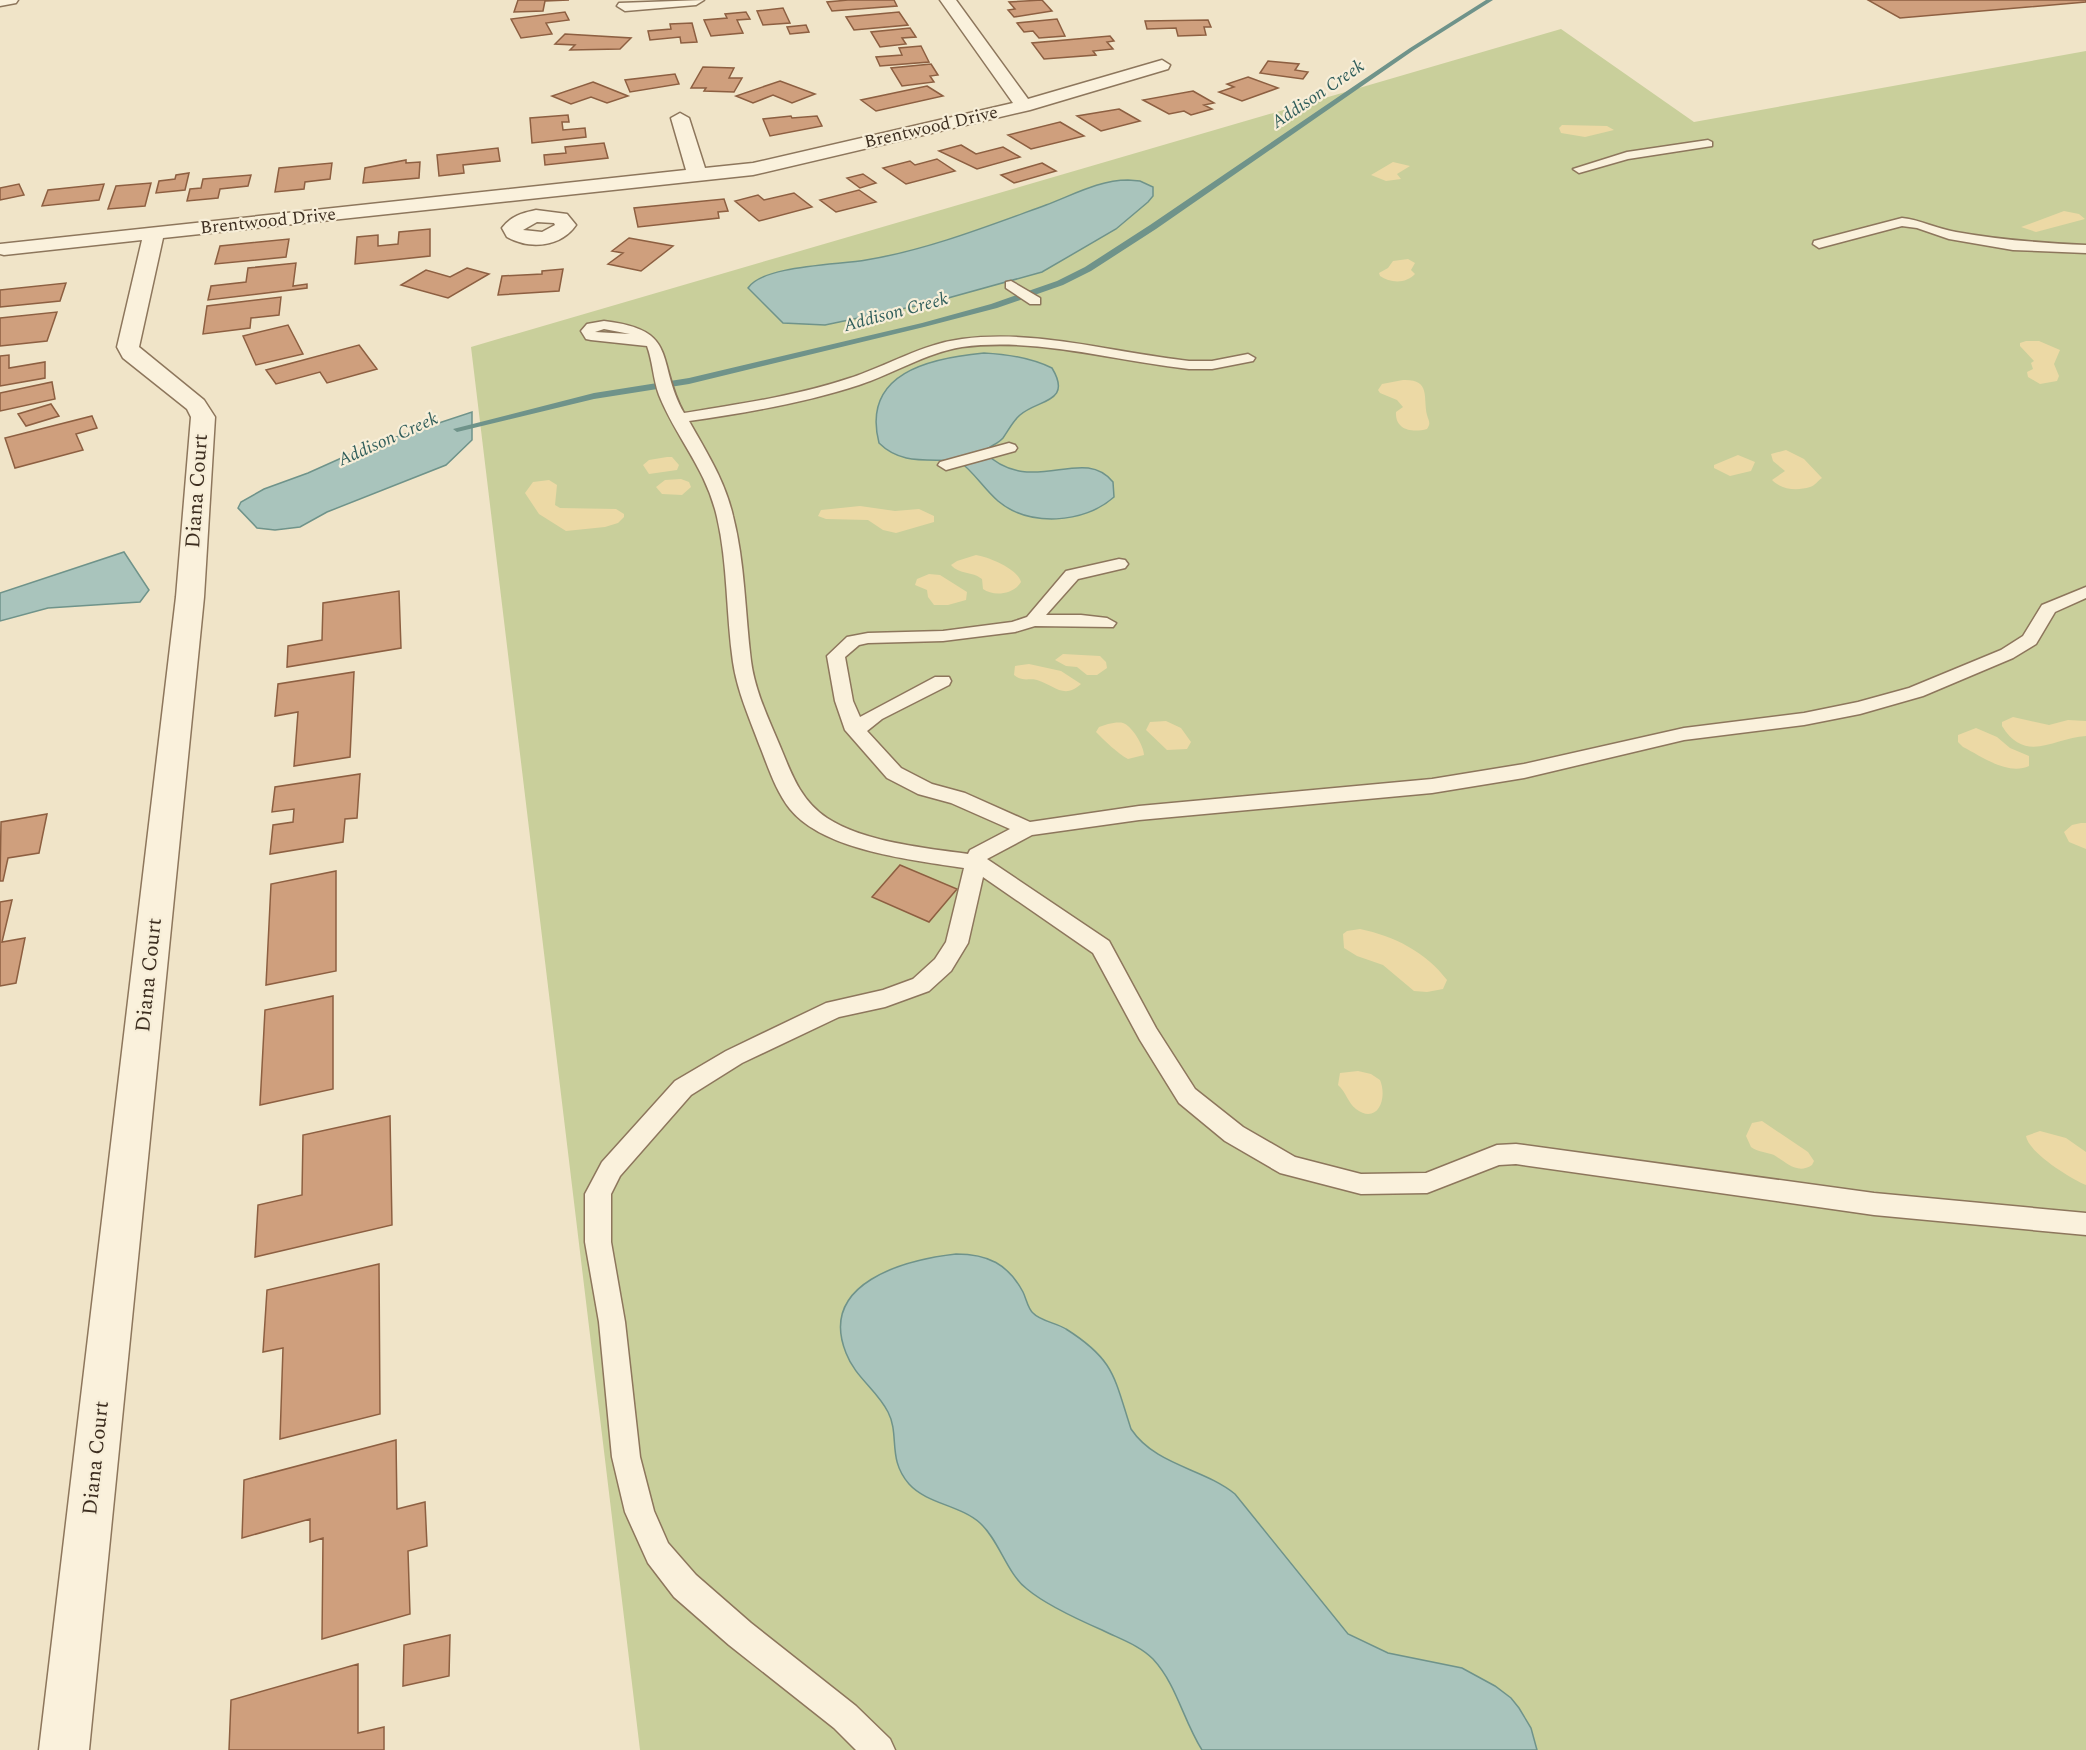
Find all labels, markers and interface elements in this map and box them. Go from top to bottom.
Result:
water label: Addison Creek [1265,52,1371,136]
street label: Brentwood Drive [862,99,1000,155]
street label: Brentwood Drive [199,200,337,242]
water label: Addison Creek [840,285,952,339]
water label: Addison Creek [333,405,443,474]
street label: Diana Court [177,433,217,549]
street label: Diana Court [127,916,171,1034]
street label: Diana Court [74,1399,118,1517]

